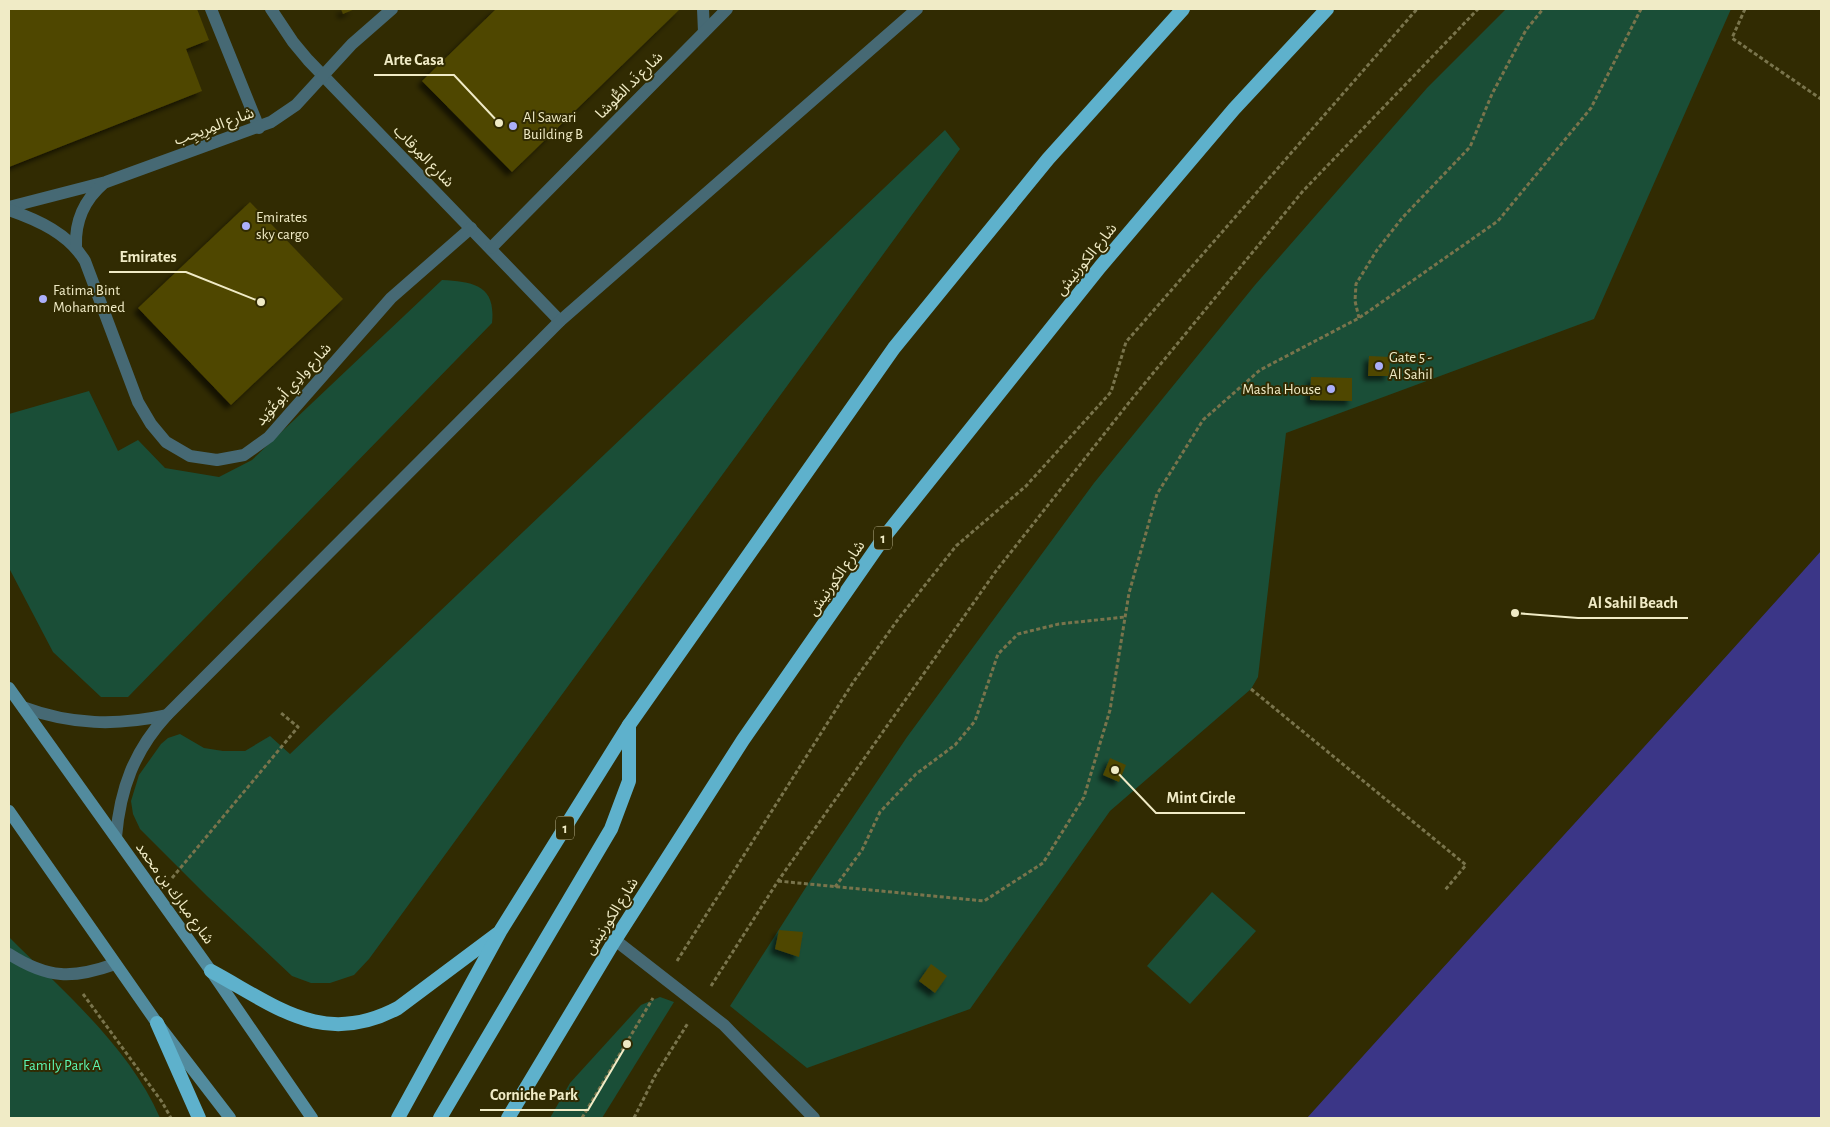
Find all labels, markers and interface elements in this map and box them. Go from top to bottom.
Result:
callout: Arte Casa [374,44,454,75]
street label: شارع نَد الطُّوشا [591,47,669,124]
text: Arte Casa [384,52,444,68]
street label: شارع المِرِيجِب [172,105,258,152]
place label: Al Sawari Building B [523,110,583,142]
marker: Al Sawari Building B [507,120,519,132]
street label: شارع المِرقاب [388,123,457,193]
place label: Emirates sky cargo [256,210,309,242]
marker: Emirates sky cargo [240,220,252,232]
street label: شارع الكورنيش [1053,220,1123,301]
callout: Emirates [109,241,186,272]
text: Emirates [119,249,177,265]
place label: Fatima Bint Mohammed [53,283,125,315]
marker: Fatima Bint Mohammed [37,293,49,305]
street label: شارع وادِي أبوعُوَيد [251,339,337,431]
place label: Gate 5 - Al Sahil [1389,350,1433,382]
marker: Gate 5 - Al Sahil [1373,360,1385,372]
place label: Masha House [1242,382,1321,397]
marker: Masha House [1325,383,1337,395]
road number: 1 [874,526,892,550]
street label: شارع الكورنيش [805,538,871,621]
callout: Al Sahil Beach [1578,587,1688,618]
text: Al Sahil Beach [1588,595,1678,611]
callout: Mint Circle [1156,782,1245,813]
text: Mint Circle [1166,790,1236,806]
road number: 1 [556,816,574,840]
street label: شارع مبارك بن محمد [130,840,216,949]
street label: شارع الكورنيش [582,875,645,960]
park label: Family Park A [23,1058,101,1073]
callout: Corniche Park [480,1079,588,1110]
text: Corniche Park [490,1087,578,1103]

